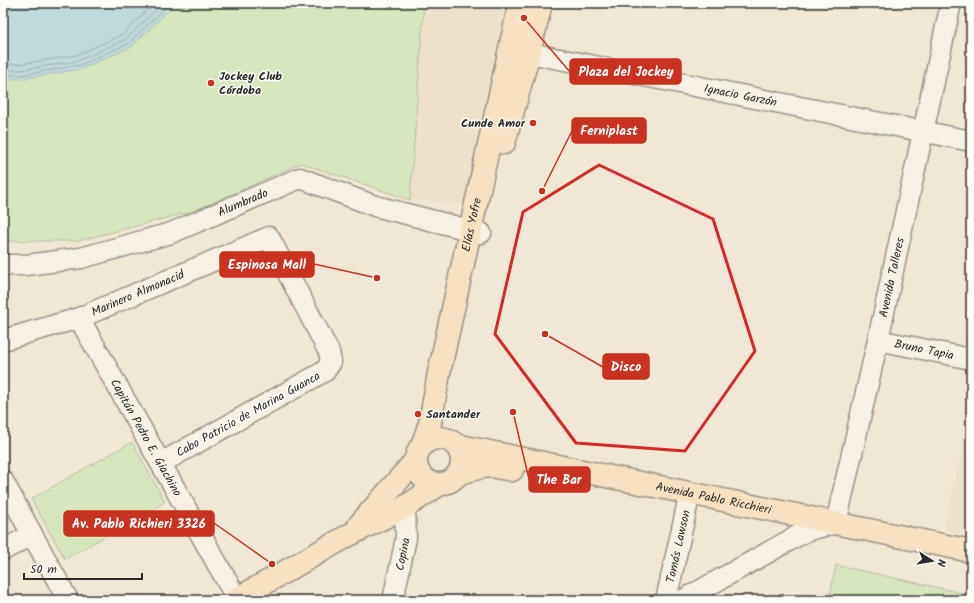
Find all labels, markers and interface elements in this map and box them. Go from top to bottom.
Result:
callout: Plaza del Jockey [570,59,681,84]
text: Plaza del Jockey [578,62,674,83]
place label: Jockey Club Córdoba [219,67,282,100]
marker: Jockey Club Córdoba [206,78,216,88]
street label: Ignacio Garzón [702,79,779,112]
place label: Cunde Amor [461,114,526,133]
marker: Cunde Amor [528,118,538,128]
callout: Ferniplast [572,118,646,143]
text: Ferniplast [580,121,638,142]
street label: Alumbrado [215,184,271,222]
street label: Elías Yofre [457,195,487,254]
street label: Avenida Talleres [874,236,910,319]
callout: Espinosa Mall [220,252,314,277]
text: Espinosa Mall [228,255,306,276]
street label: Marinero Almonacid [88,265,188,322]
street label: Bruno Tapia [892,335,956,365]
callout: Disco [603,354,649,379]
text: Disco [611,357,641,378]
street label: Cabo Patricio de Marina Guanca [173,367,324,462]
street label: Capitán Pedro E. Giachino [105,375,186,500]
place label: Santander [426,405,481,424]
marker: Santander [413,409,423,419]
callout: The Bar [529,467,590,492]
text: The Bar [536,470,583,491]
street label: Avenida Pablo Ricchieri [654,477,774,520]
street label: Tomás Lawson [661,508,696,585]
callout: Av. Pablo Richieri 3326 [64,511,214,536]
text: Av. Pablo Richieri 3326 [72,514,206,535]
street label: Copina [390,536,416,572]
north arrow [912,541,952,581]
scale bar [24,555,142,581]
text: N [931,558,950,568]
text: 50 m [30,560,57,579]

